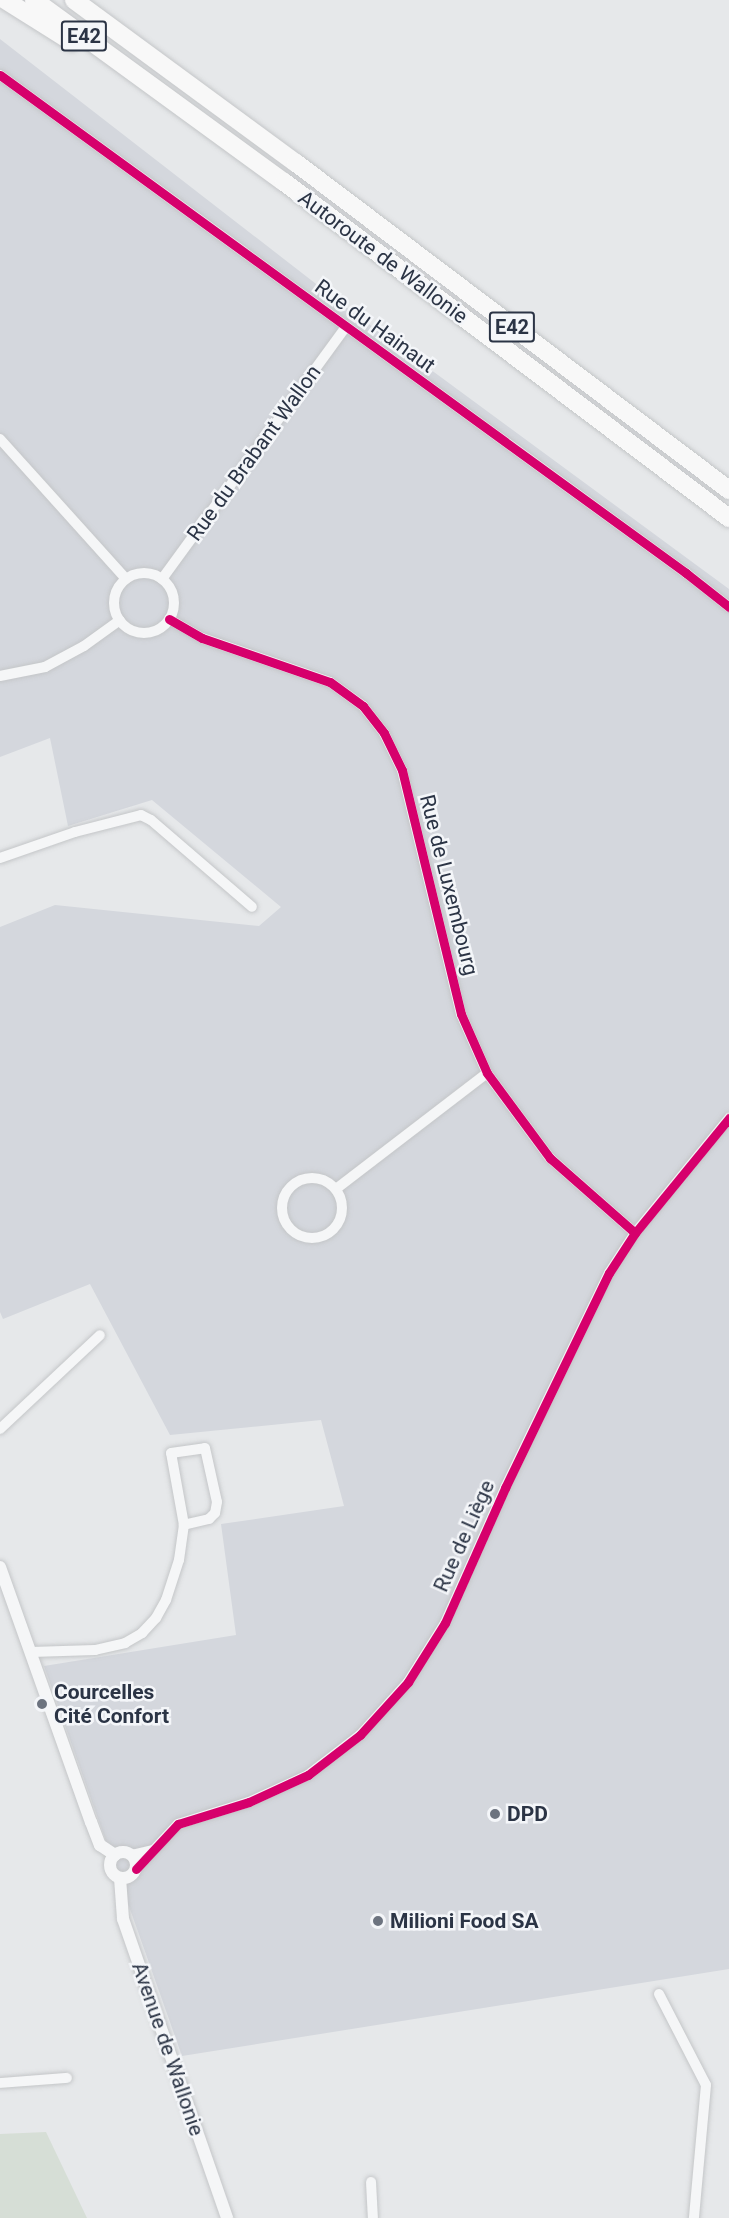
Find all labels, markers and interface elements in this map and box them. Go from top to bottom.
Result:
road number: E42 [60,19,108,53]
street label: Autoroute de Wallonie [293,185,473,329]
street label: Rue du Hainaut [310,274,440,378]
road number: E42 [488,310,536,344]
street label: Rue du Brabant Wallon [182,360,326,546]
street label: Rue de Luxembourg [414,792,484,978]
street label: Rue de Liège [428,1476,500,1596]
place label: Courcelles Cité Confort [54,1679,169,1729]
marker: Courcelles Cité Confort [35,1697,49,1711]
place label: DPD [507,1801,548,1827]
marker: DPD [488,1807,502,1821]
place label: Milioni Food SA [390,1908,539,1934]
marker: Milioni Food SA [371,1914,385,1928]
street label: Avenue de Wallonie [126,1959,210,2139]

